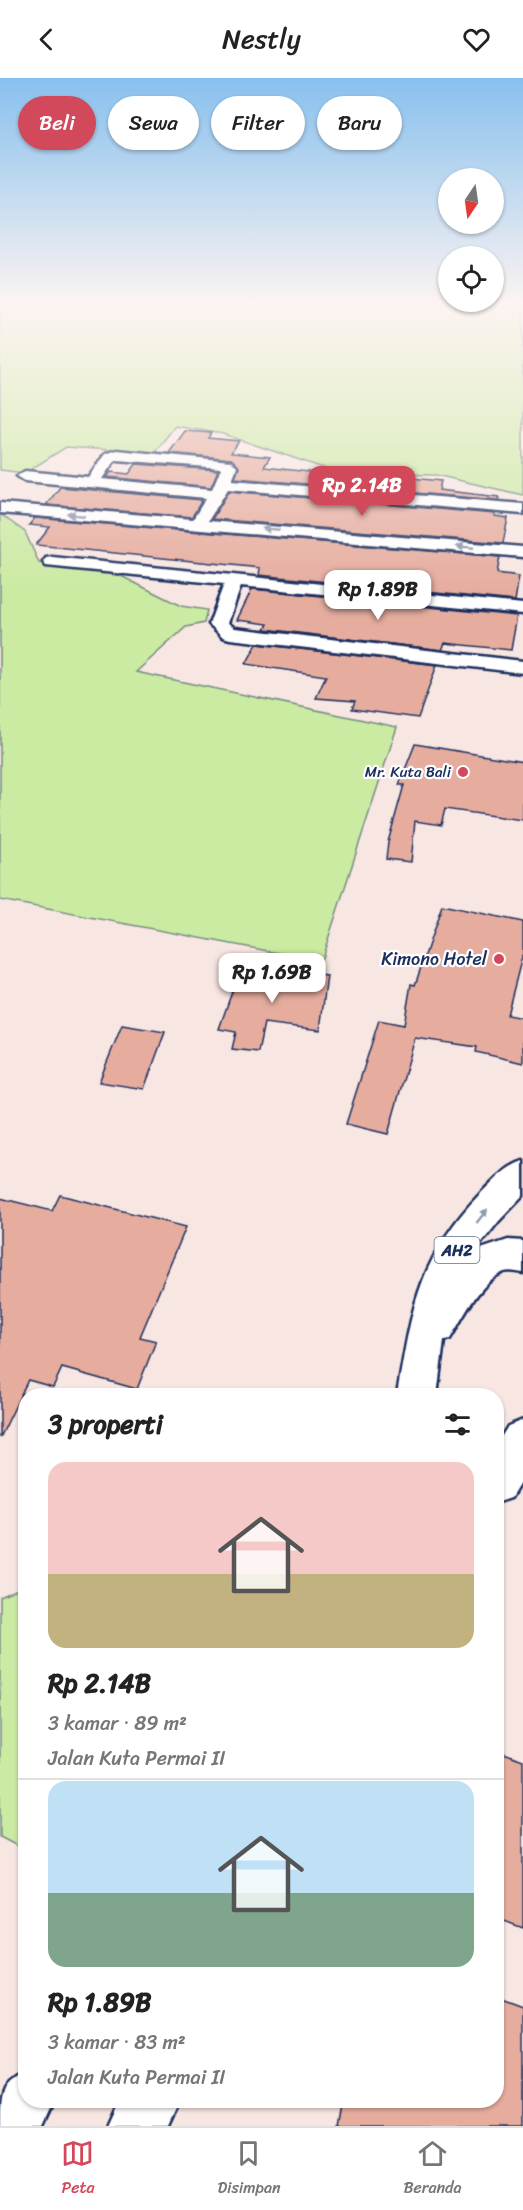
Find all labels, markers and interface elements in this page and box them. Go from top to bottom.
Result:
text: Nestly [222,15,301,63]
icon: back [30,23,63,56]
icon: heart [460,23,493,56]
chip: Beli [18,96,96,150]
chip: Sewa [108,96,199,150]
chip: Filter [211,96,305,150]
chip: Baru [317,96,402,150]
north arrow [438,168,504,234]
map controls [438,168,504,312]
button: locate [438,246,504,312]
pin: Rp 2.14B [300,466,424,517]
text: Rp 2.14B [322,468,402,503]
one-way arrow [67,510,86,519]
one-way arrow [261,525,280,534]
one-way arrow [455,542,474,552]
pin: Rp 1.89B [316,570,440,621]
text: Rp 1.89B [338,572,418,607]
place label: Mr. Kuta Bali [365,759,452,785]
marker: Mr. Kuta Bali [456,765,470,779]
place label: Kimono Hotel [381,943,488,975]
marker: Kimono Hotel [492,952,506,966]
pin: Rp 1.69B [210,953,334,1004]
text: Rp 1.69B [233,955,311,990]
one-way arrow [476,1208,489,1224]
road number: AH2 [434,1237,480,1263]
text: 3 properti [48,1401,163,1447]
icon: filters [441,1408,474,1441]
icon: home [207,1501,315,1609]
text: Rp 2.14B [48,1660,151,1706]
text: 3 kamar · 89 m² [48,1706,187,1741]
text: Jalan Kuta Permai II [48,1741,225,1776]
icon: home [207,1820,315,1928]
text: Rp 1.89B [48,1979,151,2025]
text: 3 kamar · 83 m² [48,2025,186,2060]
text: Jalan Kuta Permai II [48,2060,225,2095]
tab: Peta [61,2137,94,2202]
tab: Disimpan [217,2137,281,2202]
tab: Beranda [404,2137,462,2202]

